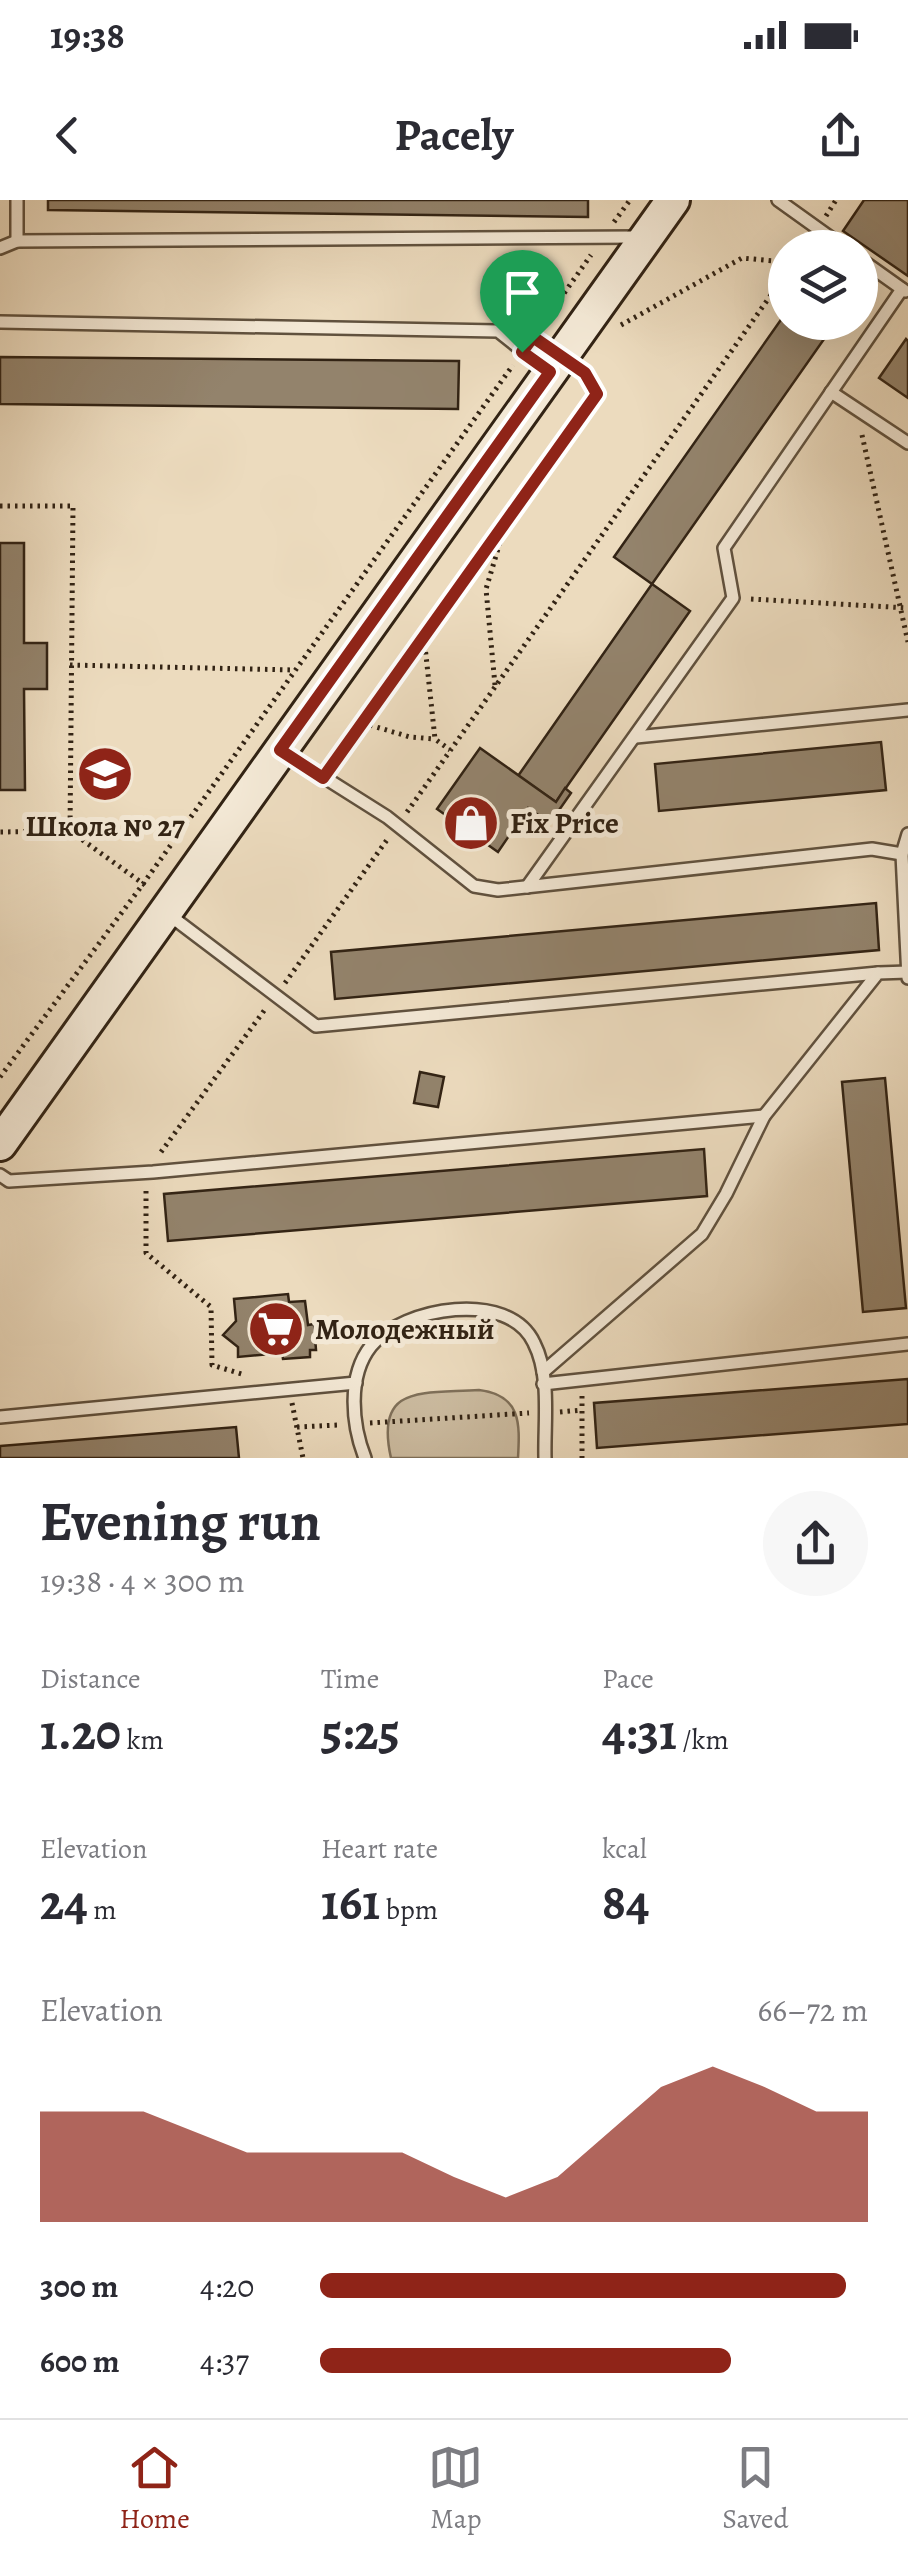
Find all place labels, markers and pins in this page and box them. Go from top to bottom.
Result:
pin [480,250,565,353]
school or university icon: Школа № 27 [75,744,135,804]
shop icon: Fix Price [441,793,501,853]
place label: Fix Price [510,803,619,843]
place label: Школа № 27 [25,806,185,846]
supermarket icon: Молодежный [246,1299,306,1359]
place label: Молодежный [315,1309,495,1349]

